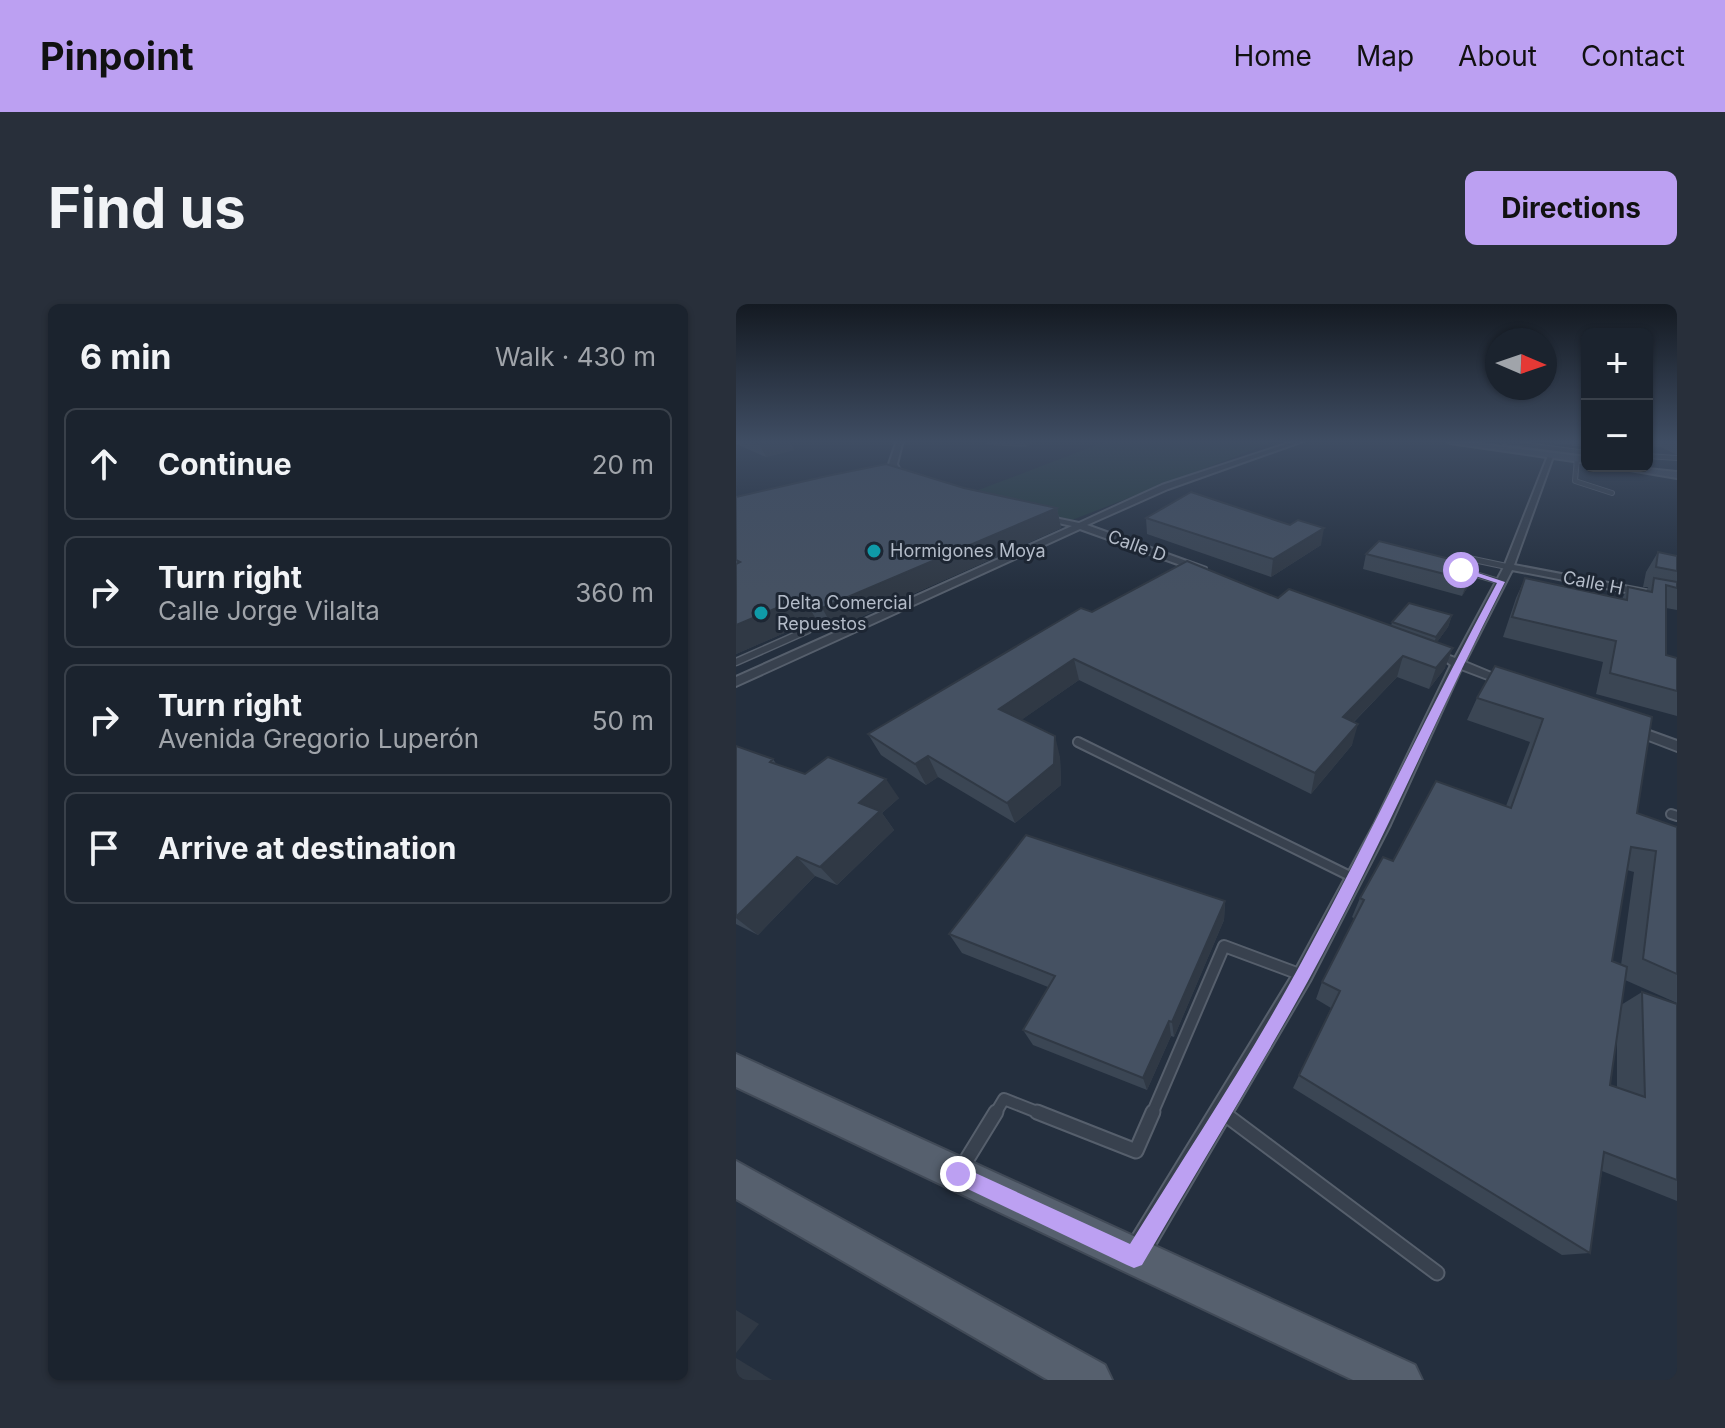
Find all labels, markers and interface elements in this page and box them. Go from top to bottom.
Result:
text: Pinpoint [40,33,194,79]
text: Home [1233,39,1312,73]
text: Map [1356,39,1414,73]
text: About [1458,39,1537,73]
text: Contact [1581,39,1685,73]
button: Directions [1465,171,1677,245]
text: Find us [48,174,246,242]
north arrow [1485,328,1557,400]
map controls [1581,328,1653,472]
button: + [1581,328,1653,400]
text: 6 min [80,336,172,377]
text: Walk · 430 m [495,341,656,372]
button: − [1581,400,1653,472]
icon: ahead [82,442,126,486]
text: Continue [158,446,292,482]
text: 20 m [592,449,654,480]
street label: Calle D [1105,525,1169,566]
place label: Hormigones Moya [890,540,1046,561]
marker: Hormigones Moya [865,542,883,560]
route start [1443,552,1479,588]
text: Turn right [158,559,302,595]
street label: Calle H [1561,566,1625,599]
icon: right [82,570,126,614]
text: 360 m [575,577,654,608]
place label: Delta Comercial Repuestos [777,592,912,634]
text: Calle Jorge Vilalta [158,595,380,626]
marker: Delta Comercial Repuestos [752,604,770,622]
text: Turn right [158,687,302,723]
icon: right [82,698,126,742]
text: 50 m [592,705,654,736]
text: Avenida Gregorio Luperón [158,723,479,754]
icon: arrive [82,826,126,870]
text: Arrive at destination [158,830,456,866]
route end [940,1156,976,1192]

